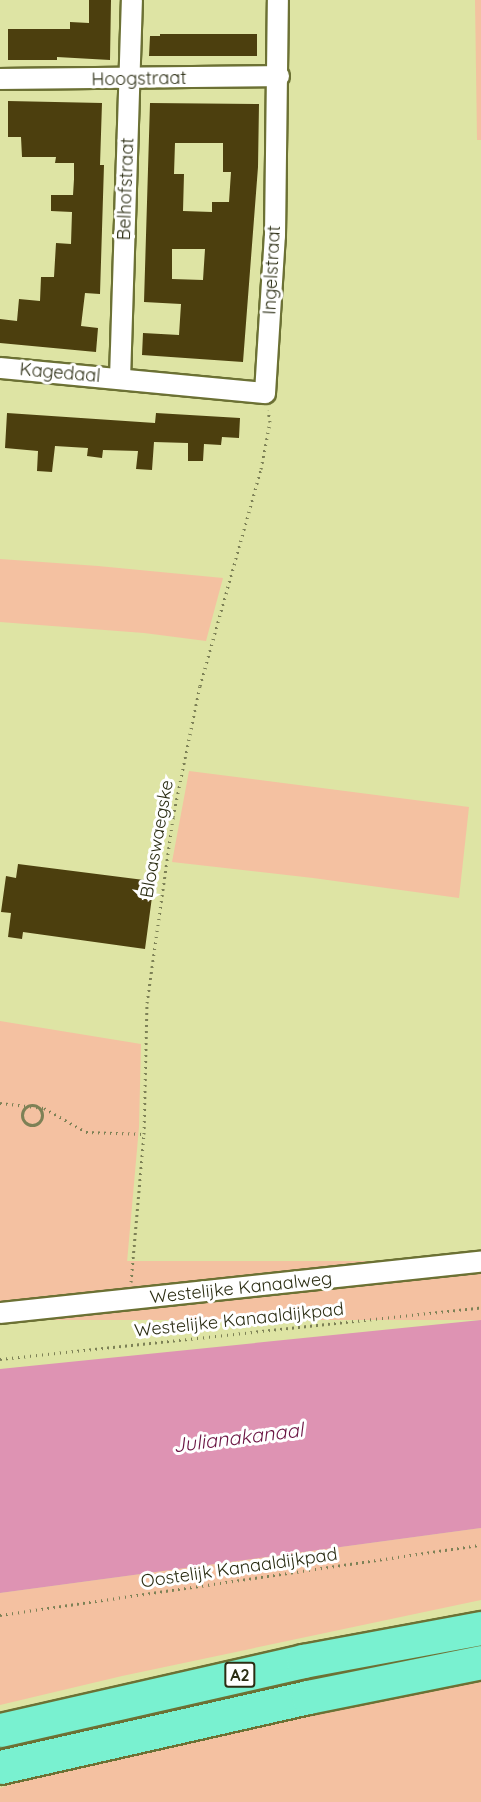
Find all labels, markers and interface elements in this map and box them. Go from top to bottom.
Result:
street label: Hoogstraat [91,67,187,91]
street label: Belhofstraat [113,137,139,241]
street label: Ingelstraat [259,225,285,315]
street label: Kagedaal [19,359,101,387]
street label: Bloaswaegske [136,778,178,900]
street label: Westelijke Kanaalweg [149,1268,333,1308]
street label: Westelijke Kanaaldijkpad [133,1298,345,1342]
water label: Julianakanaal [172,1417,304,1457]
street label: Oostelijk Kanaaldijkpad [139,1544,339,1592]
road number: A2 [224,1662,256,1688]

